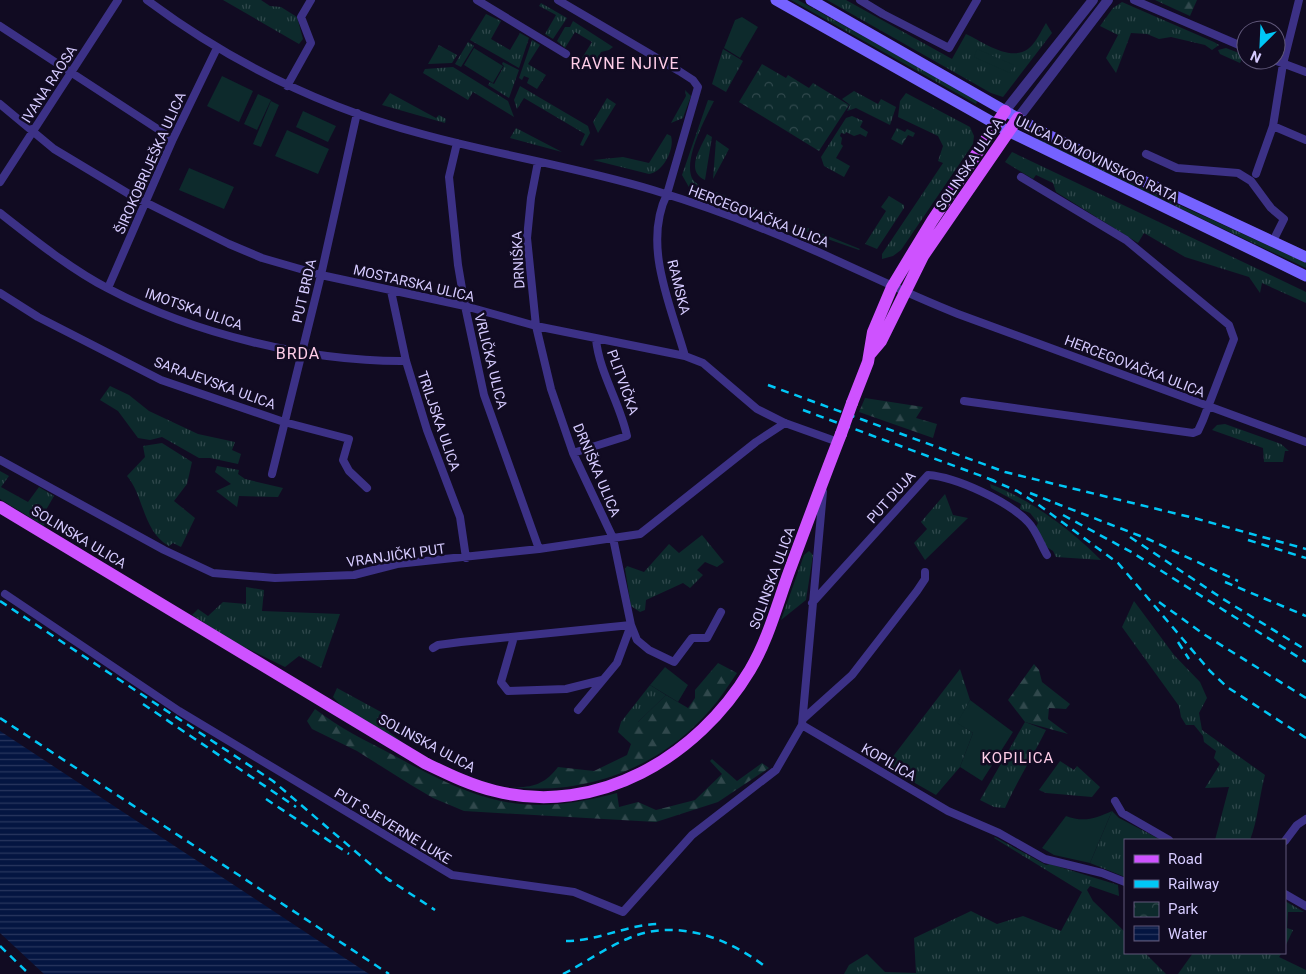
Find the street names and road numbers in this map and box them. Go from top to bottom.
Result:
street label: IVANA RAOSA [18,42,80,126]
street label: ŠIROKOBRIJEŠKA ULICA [111,89,189,237]
street label: ULICA DOMOVINSKOG RATA [1013,113,1181,205]
street label: SOLINSKA ULICA [932,115,1006,213]
street label: HERCEGOVAČKA ULICA [686,181,832,250]
street label: DRNIŠKA [507,231,528,289]
street label: PUT BRDA [289,258,319,324]
street label: RAMSKA [664,258,694,316]
street label: MOSTARSKA ULICA [352,261,476,305]
street label: IMOTSKA ULICA [143,285,245,333]
street label: VRLIČKA ULICA [471,311,512,411]
street label: HERCEGOVAČKA ULICA [1062,331,1208,400]
street label: PLITVIČKA [604,347,643,417]
street label: SARAJEVSKA ULICA [152,354,278,412]
street label: TRILJSKA ULICA [414,369,464,473]
street label: DRNIŠKA ULICA [570,420,625,519]
street label: PUT DUJA [863,468,919,526]
street label: SOLINSKA ULICA [29,502,129,572]
street label: SOLINSKA ULICA [746,525,798,631]
street label: VRANJIČKI PUT [345,539,447,570]
street label: SOLINSKA ULICA [376,711,478,775]
street label: KOPILICA [859,740,919,784]
street label: PUT SJEVERNE LUKE [332,785,454,867]

